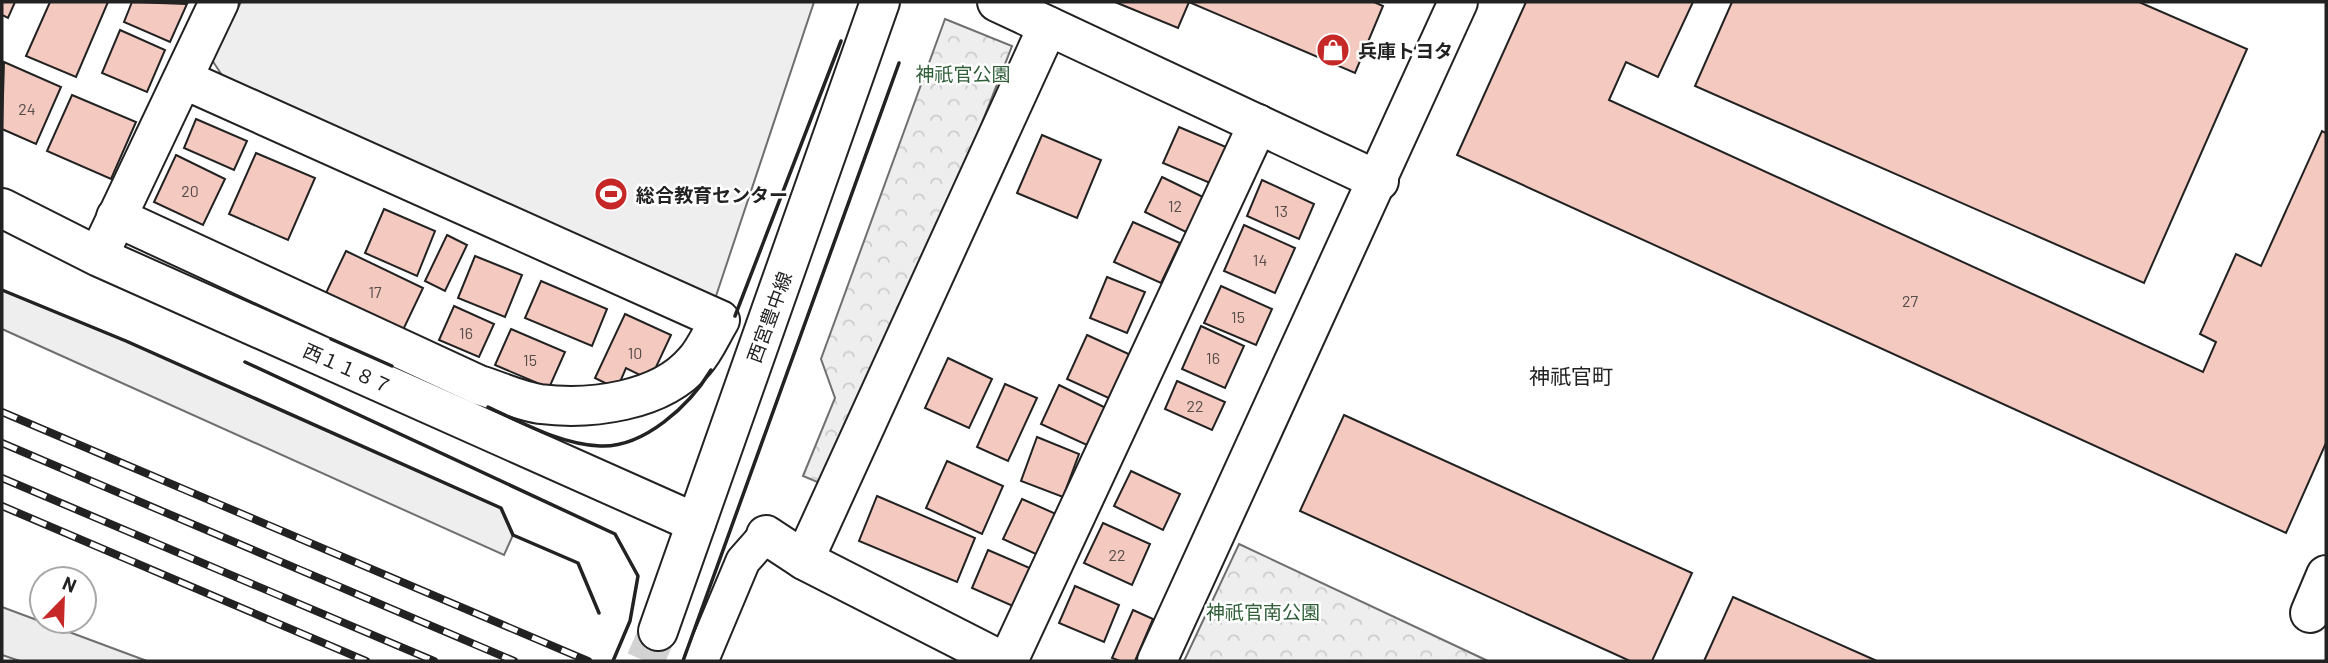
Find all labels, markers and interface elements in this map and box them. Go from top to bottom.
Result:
shop icon: 兵庫トヨタ [1314,31,1352,69]
place label: 兵庫トヨタ [1358,39,1453,62]
park label: 神祇官公園 [915,62,1011,85]
house number: 24 [18,99,36,118]
sports icon: 総合教育センター [592,175,630,213]
house number: 20 [181,181,199,200]
place label: 総合教育センター [636,183,788,206]
house number: 12 [1168,196,1182,215]
house number: 13 [1274,201,1288,220]
house number: 14 [1253,250,1267,269]
street label: 西宮豊中線 [742,268,796,366]
house number: 17 [368,282,382,301]
house number: 27 [1902,291,1918,310]
house number: 15 [1231,307,1245,326]
house number: 16 [459,323,473,342]
street label: 西１１８７ [300,338,396,398]
house number: 10 [628,343,642,362]
house number: 16 [1206,348,1220,367]
house number: 15 [523,350,537,369]
district label: 神祇官町 [1529,363,1613,388]
house number: 22 [1186,396,1204,415]
house number: 22 [1108,545,1126,564]
north arrow [28,565,98,635]
text: N [60,571,80,597]
park label: 神祇官南公園 [1206,600,1320,623]

